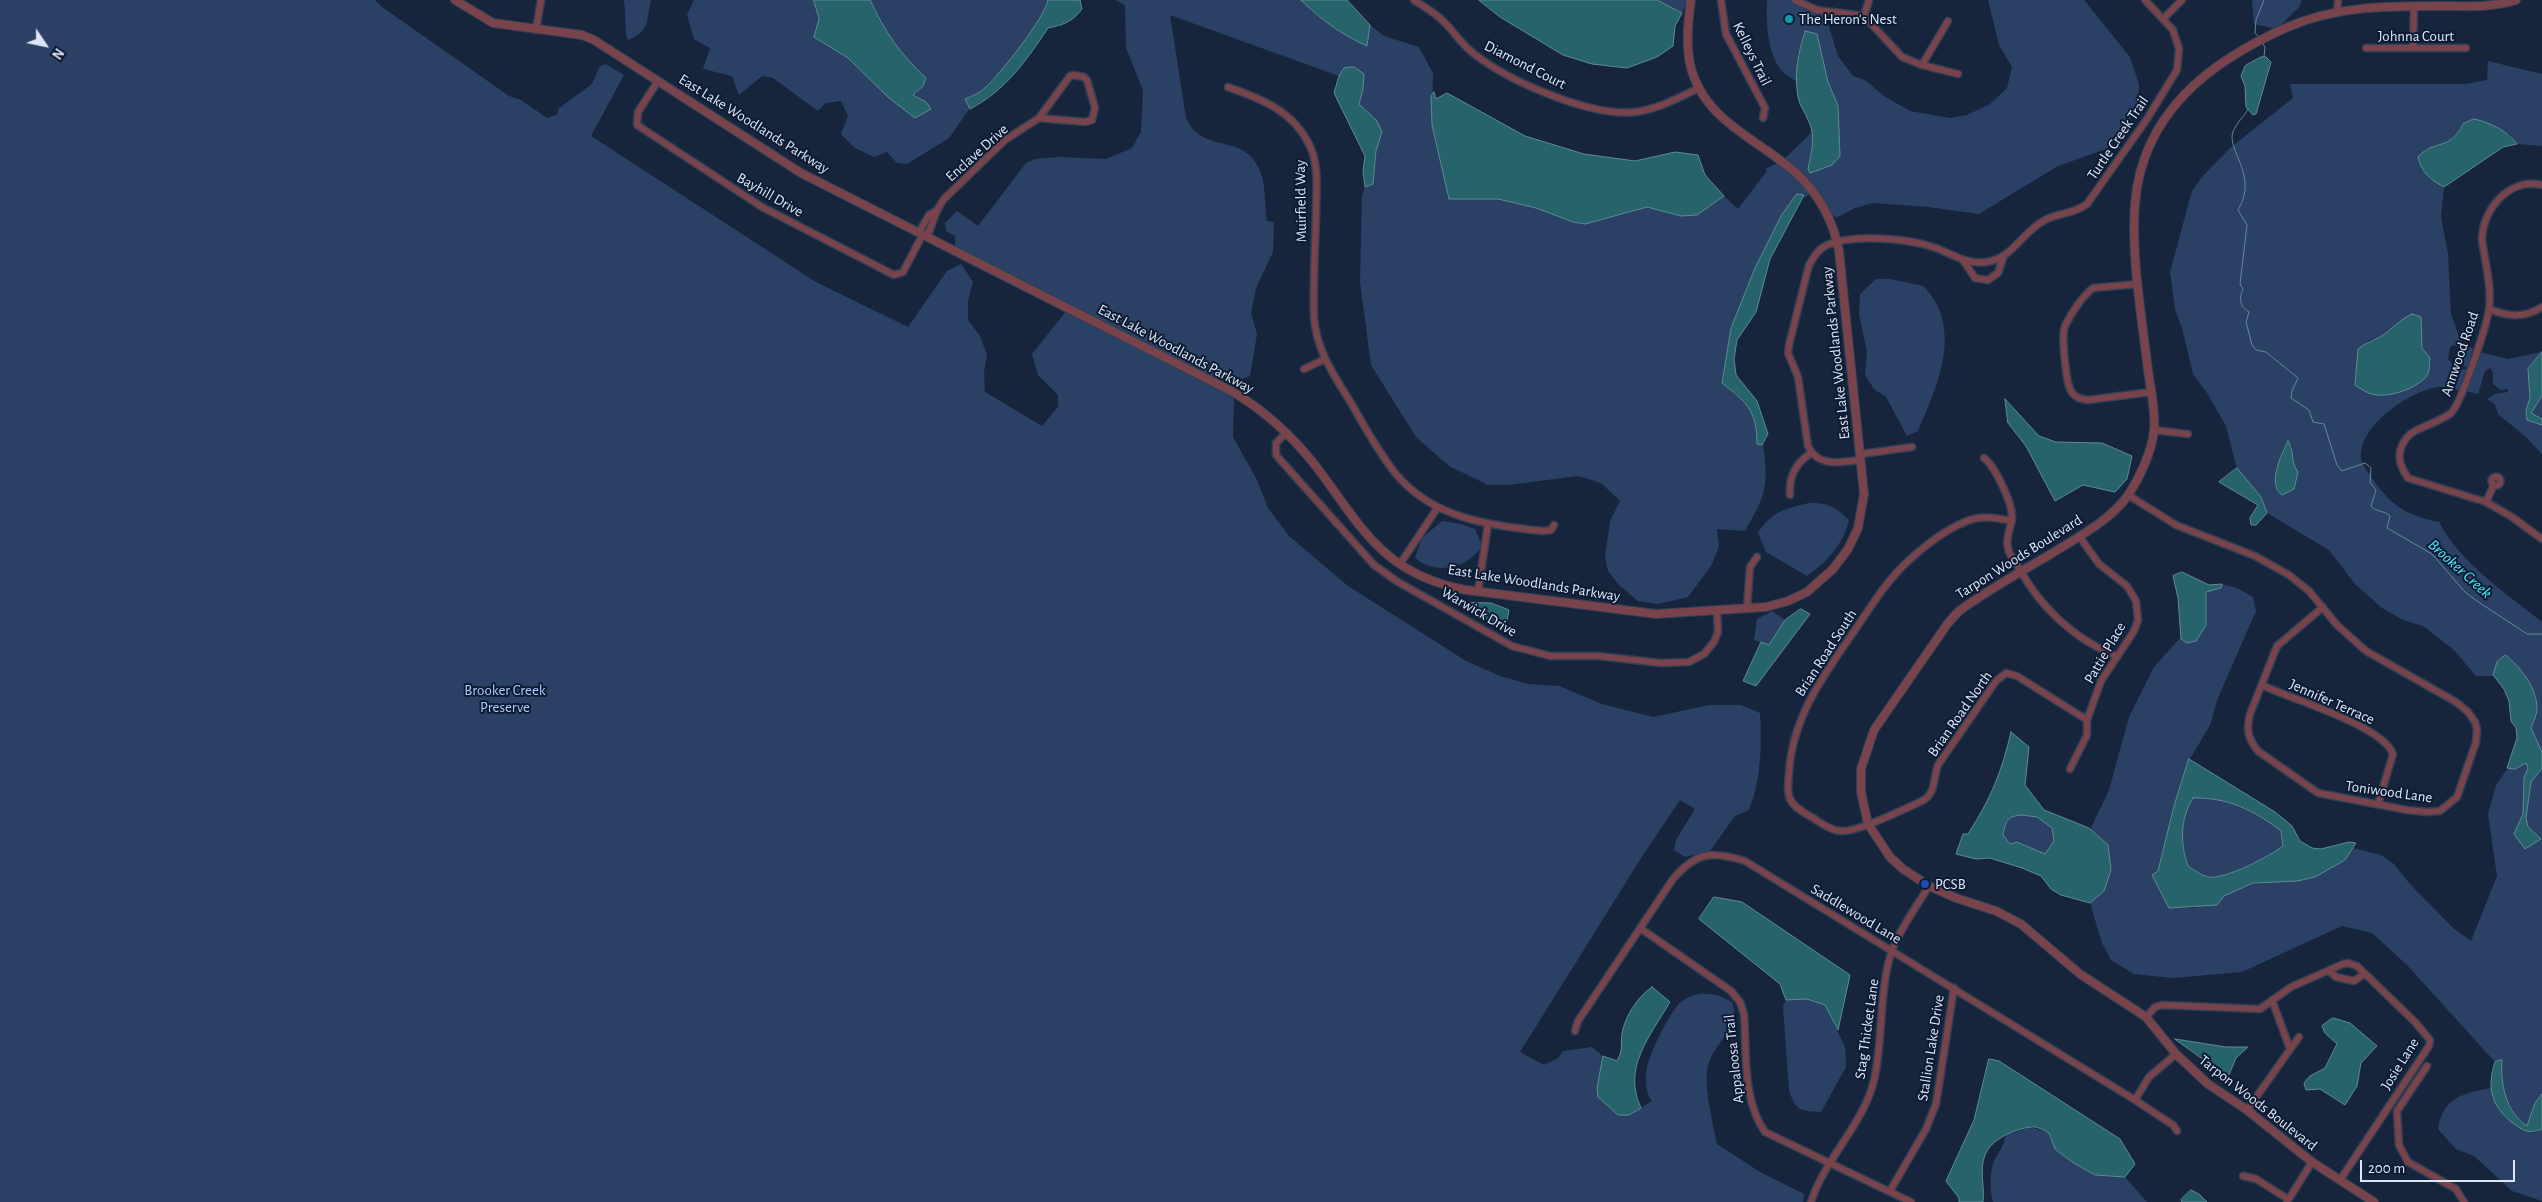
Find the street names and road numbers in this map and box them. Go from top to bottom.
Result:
street label: Kelleys Trail [1729,19,1775,89]
street label: Johnna Court [2378,27,2454,45]
street label: Diamond Court [1481,37,1569,93]
street label: East Lake Woodlands Parkway [675,70,833,178]
street label: Turtle Creek Trail [2083,93,2153,183]
street label: Enclave Drive [942,120,1012,186]
street label: Muirfield Way [1291,160,1311,242]
street label: Bayhill Drive [734,169,806,221]
street label: East Lake Woodlands Parkway [1818,266,1854,440]
street label: East Lake Woodlands Parkway [1095,300,1257,398]
street label: Annwood Road [2437,309,2483,399]
street label: Tarpon Woods Boulevard [1953,511,2085,603]
street label: East Lake Woodlands Parkway [1447,561,1621,605]
street label: Warwick Drive [1438,583,1520,641]
street label: Brian Road South [1791,606,1861,700]
street label: Pattie Place [2080,619,2130,687]
street label: Brian Road North [1924,668,1996,760]
street label: Jennifer Terrace [2287,675,2377,729]
street label: Toniwood Lane [2344,777,2434,807]
street label: Saddlewood Lane [1807,880,1905,948]
street label: Stag Thicket Lane [1851,978,1883,1080]
street label: Stallion Lake Drive [1914,993,1948,1103]
street label: Appaloosa Trail [1720,1014,1748,1104]
street label: Josie Lane [2377,1035,2423,1093]
street label: Tarpon Woods Boulevard [2195,1051,2321,1155]

